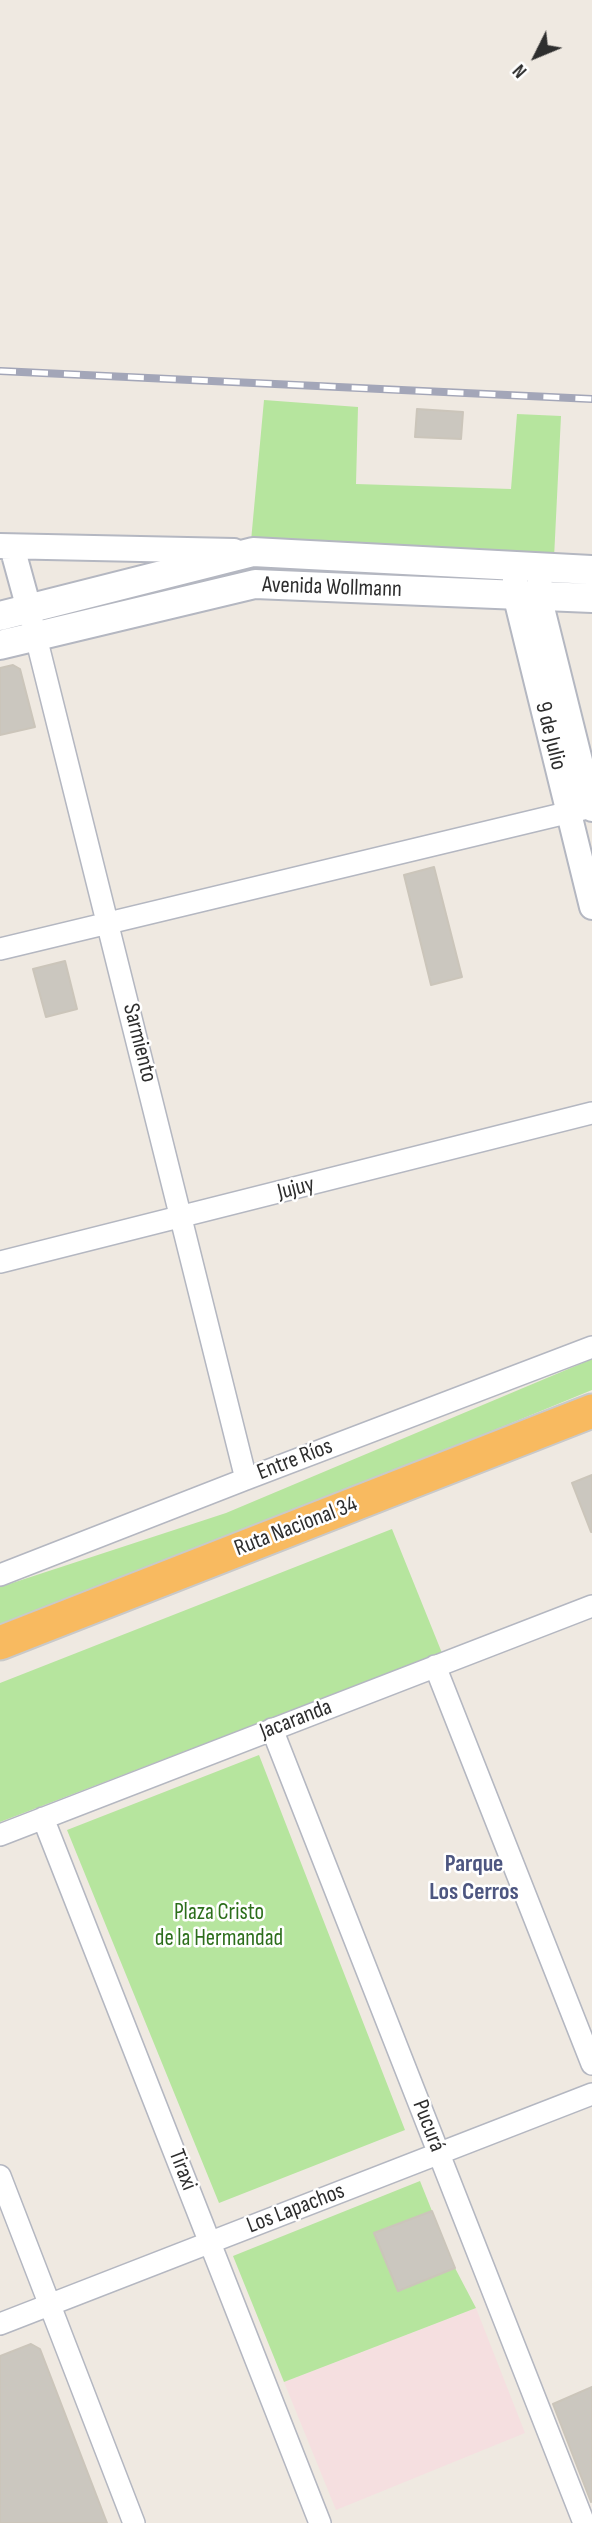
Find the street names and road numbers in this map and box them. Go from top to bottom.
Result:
street label: Avenida Wollmann [262,572,402,604]
street label: 9 de Julio [528,699,572,773]
street label: Sarmiento [116,1001,162,1085]
street label: Jujuy [275,1171,317,1207]
street label: Entre Ríos [253,1433,337,1487]
street label: Ruta Nacional 34 [231,1491,361,1563]
street label: Jacaranda [256,1694,336,1746]
street label: Pucurá [406,2096,450,2156]
street label: Tiraxi [162,2146,202,2194]
street label: Los Lapachos [243,2178,349,2240]

